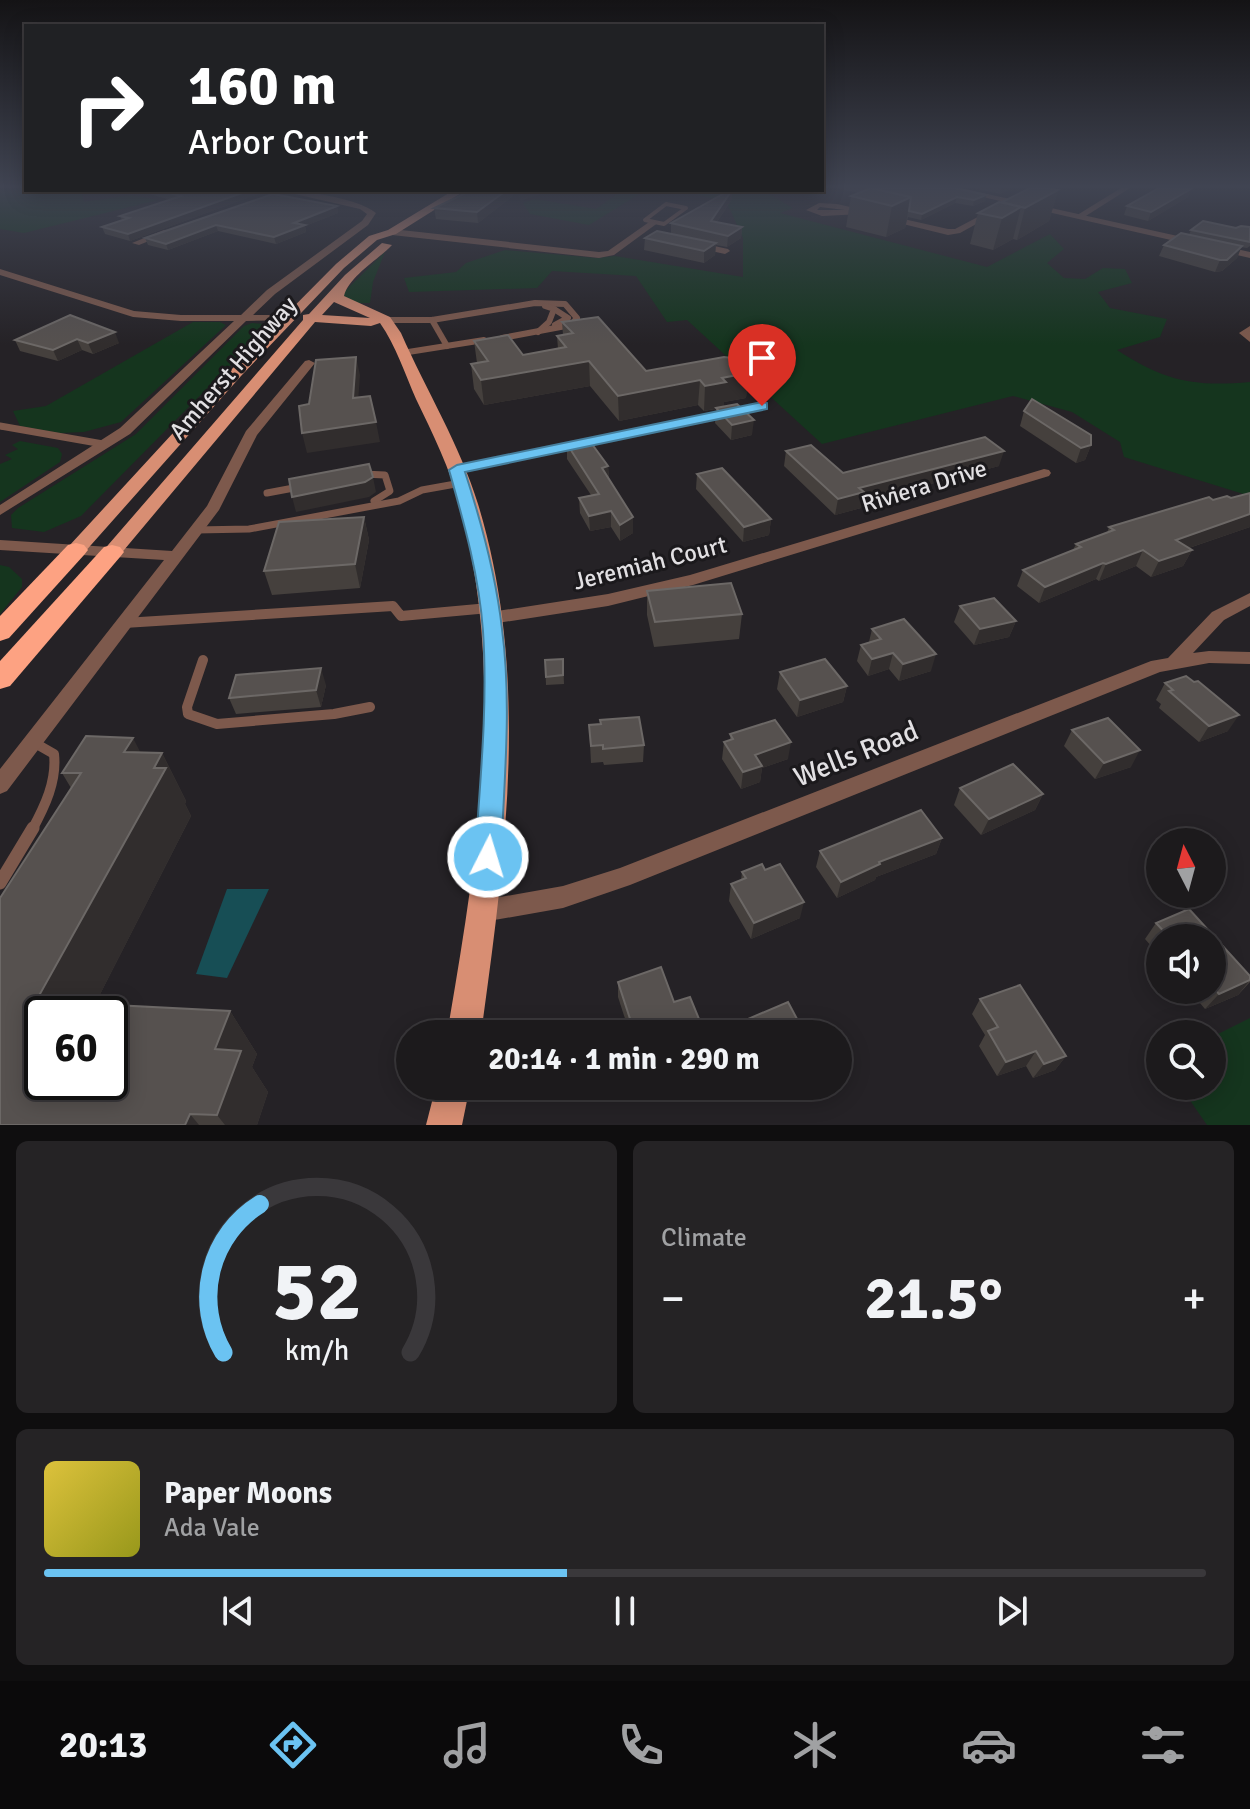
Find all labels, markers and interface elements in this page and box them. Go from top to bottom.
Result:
text: 160 m [188,51,336,120]
icon: right [56,56,160,160]
text: Arbor Court [188,120,369,165]
street label: Amherst Highway [163,290,303,446]
pin [728,324,796,406]
icon: arrive [740,336,784,380]
street label: Riviera Drive [858,453,990,519]
street label: Jeremiah Court [570,529,730,597]
street label: Wells Road [789,714,923,794]
position arrow [446,815,530,899]
north arrow [1146,828,1226,908]
map controls [1146,828,1226,1100]
button: sound [1146,924,1226,1004]
speed limit sign: 60 [24,996,128,1100]
button: search [1146,1020,1226,1100]
text: 20:14 · 1 min · 290 m [488,1041,760,1078]
text: Climate [661,1222,747,1254]
text: 52 [272,1241,361,1343]
text: 21.5° [864,1262,1003,1336]
text: − [661,1272,685,1326]
text: + [1182,1272,1206,1326]
text: km/h [284,1333,349,1368]
text: Paper Moons [164,1475,332,1512]
text: Ada Vale [164,1512,260,1544]
icon: previous [216,1589,260,1633]
icon: pause [603,1589,647,1633]
icon: next [990,1589,1034,1633]
icon: directions [265,1717,321,1773]
icon: music [439,1717,495,1773]
icon: phone [613,1717,669,1773]
icon: climate [787,1717,843,1773]
icon: car [961,1717,1017,1773]
icon: filters [1135,1717,1191,1773]
text: 20:13 [59,1723,147,1768]

